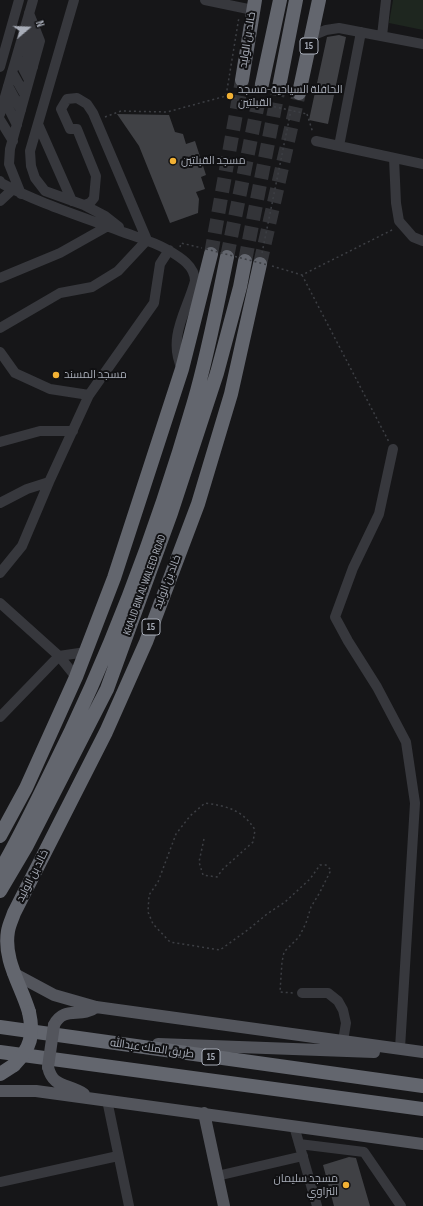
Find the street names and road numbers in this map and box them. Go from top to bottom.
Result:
street label: خالد بن الوليد [237,11,259,69]
road number: 15 [300,38,318,54]
street label: KHALID BIN AL WALEED ROAD [121,533,169,637]
street label: خالد بن الوليد [152,553,184,611]
road number: 15 [142,619,160,635]
street label: خالد بن الوليد [14,848,52,904]
street label: طريق الملك عبدالله [109,1037,195,1061]
road number: 15 [202,1049,220,1065]

